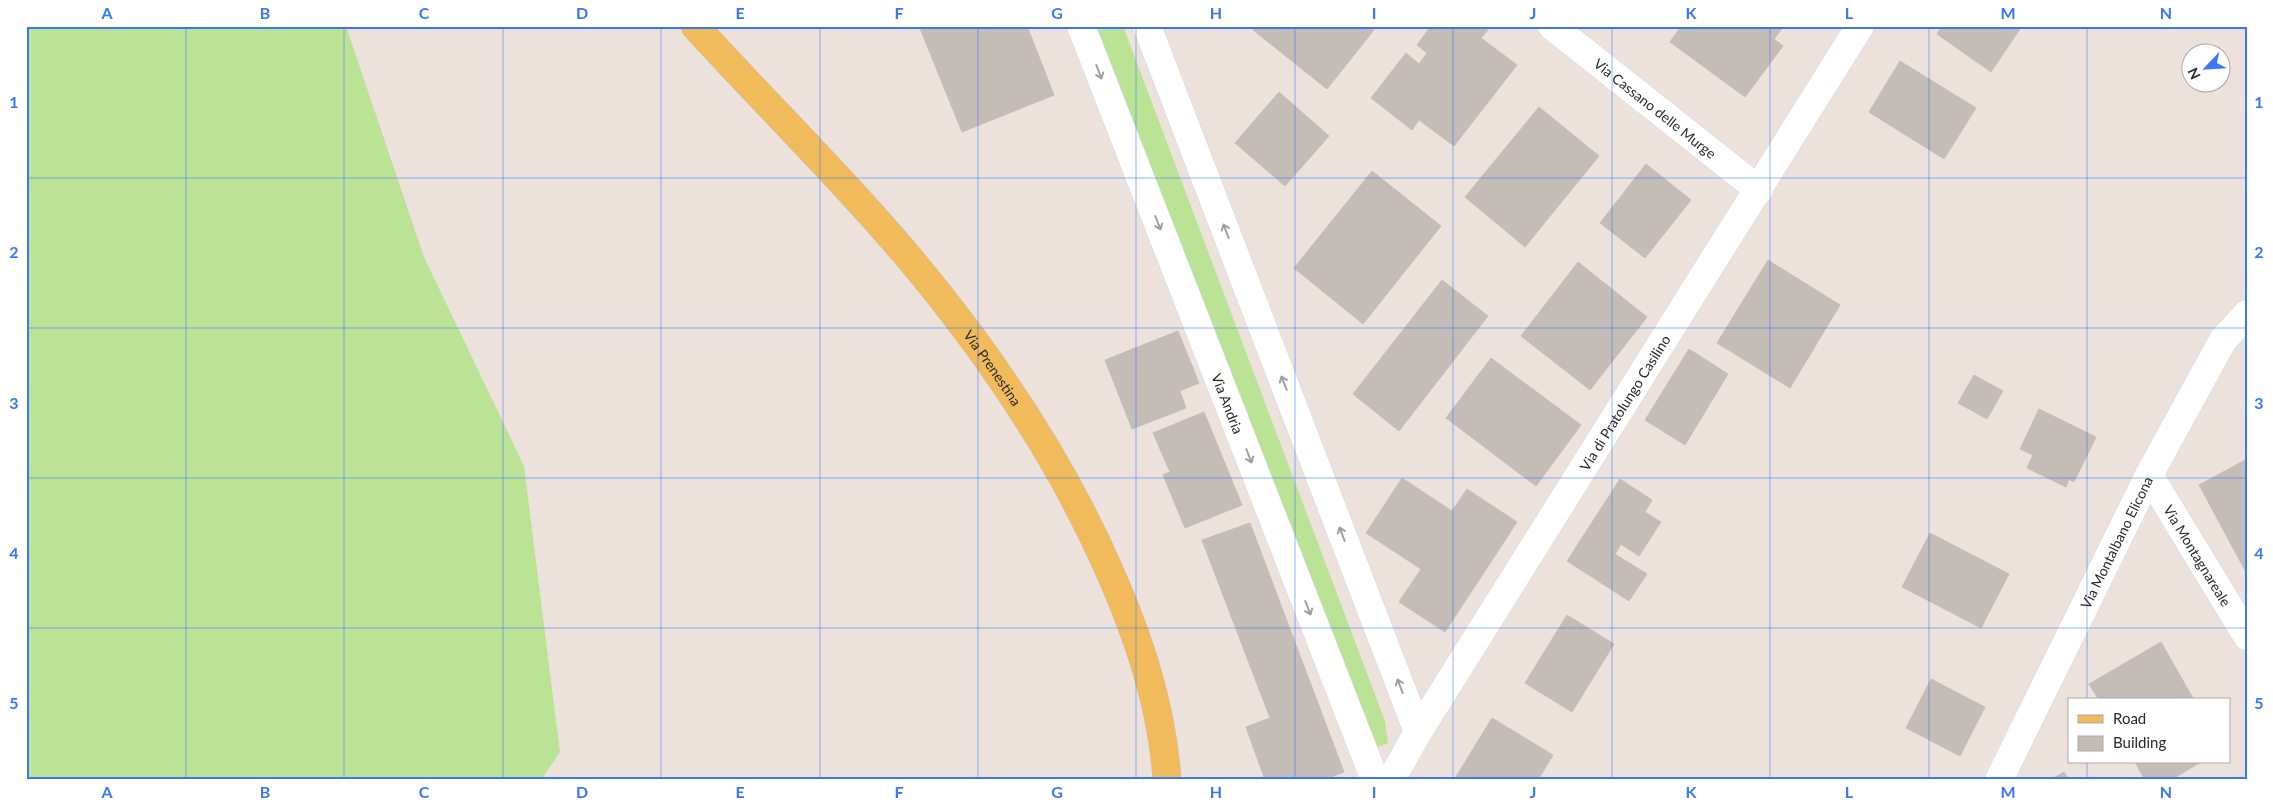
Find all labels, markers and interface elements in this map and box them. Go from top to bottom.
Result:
text: A [100,3,113,22]
text: B [260,3,270,22]
text: C [419,3,430,22]
text: D [576,3,588,22]
text: E [735,3,745,22]
text: F [894,3,904,22]
text: G [1051,3,1063,22]
text: H [1210,3,1222,22]
text: I [1372,3,1376,22]
text: J [1530,3,1536,22]
text: K [1686,3,1698,22]
text: L [1845,3,1854,22]
text: M [2000,3,2016,22]
text: N [2160,3,2172,22]
north arrow [2180,42,2230,92]
street label: Via Cassano delle Murge [1591,54,1720,162]
one-way arrow [1095,64,1104,79]
text: N [2184,65,2204,82]
text: 1 [9,92,19,111]
text: 1 [2254,92,2264,111]
one-way arrow [1154,215,1163,230]
one-way arrow [1220,224,1230,239]
text: 2 [9,242,19,261]
text: 2 [2254,242,2264,261]
street label: Via Prenestina [961,326,1026,409]
street label: Via di Pratolungo Casilino [1575,331,1673,473]
street label: Via Andria [1209,371,1248,436]
one-way arrow [1279,375,1288,391]
text: 3 [9,393,19,412]
text: 3 [2254,393,2264,412]
one-way arrow [1245,448,1254,463]
street label: Via Montalbano Elicona [2076,473,2156,611]
street label: Via Montagnareale [2160,501,2235,609]
one-way arrow [1337,527,1346,542]
text: 4 [9,543,19,562]
text: 4 [2254,543,2264,562]
one-way arrow [1304,599,1313,615]
one-way arrow [1395,679,1404,694]
text: 5 [9,693,19,712]
text: 5 [2254,693,2264,712]
legend [2068,698,2230,764]
text: Road [2113,709,2146,727]
text: Building [2113,733,2166,751]
text: A [100,782,113,801]
text: B [260,782,270,801]
text: C [419,782,430,801]
text: D [576,782,588,801]
text: E [735,782,745,801]
text: F [894,782,904,801]
text: G [1051,782,1063,801]
text: H [1210,782,1222,801]
text: I [1372,782,1376,801]
text: J [1530,782,1536,801]
text: K [1686,782,1698,801]
text: L [1845,782,1854,801]
text: M [2000,782,2016,801]
text: N [2160,782,2172,801]

